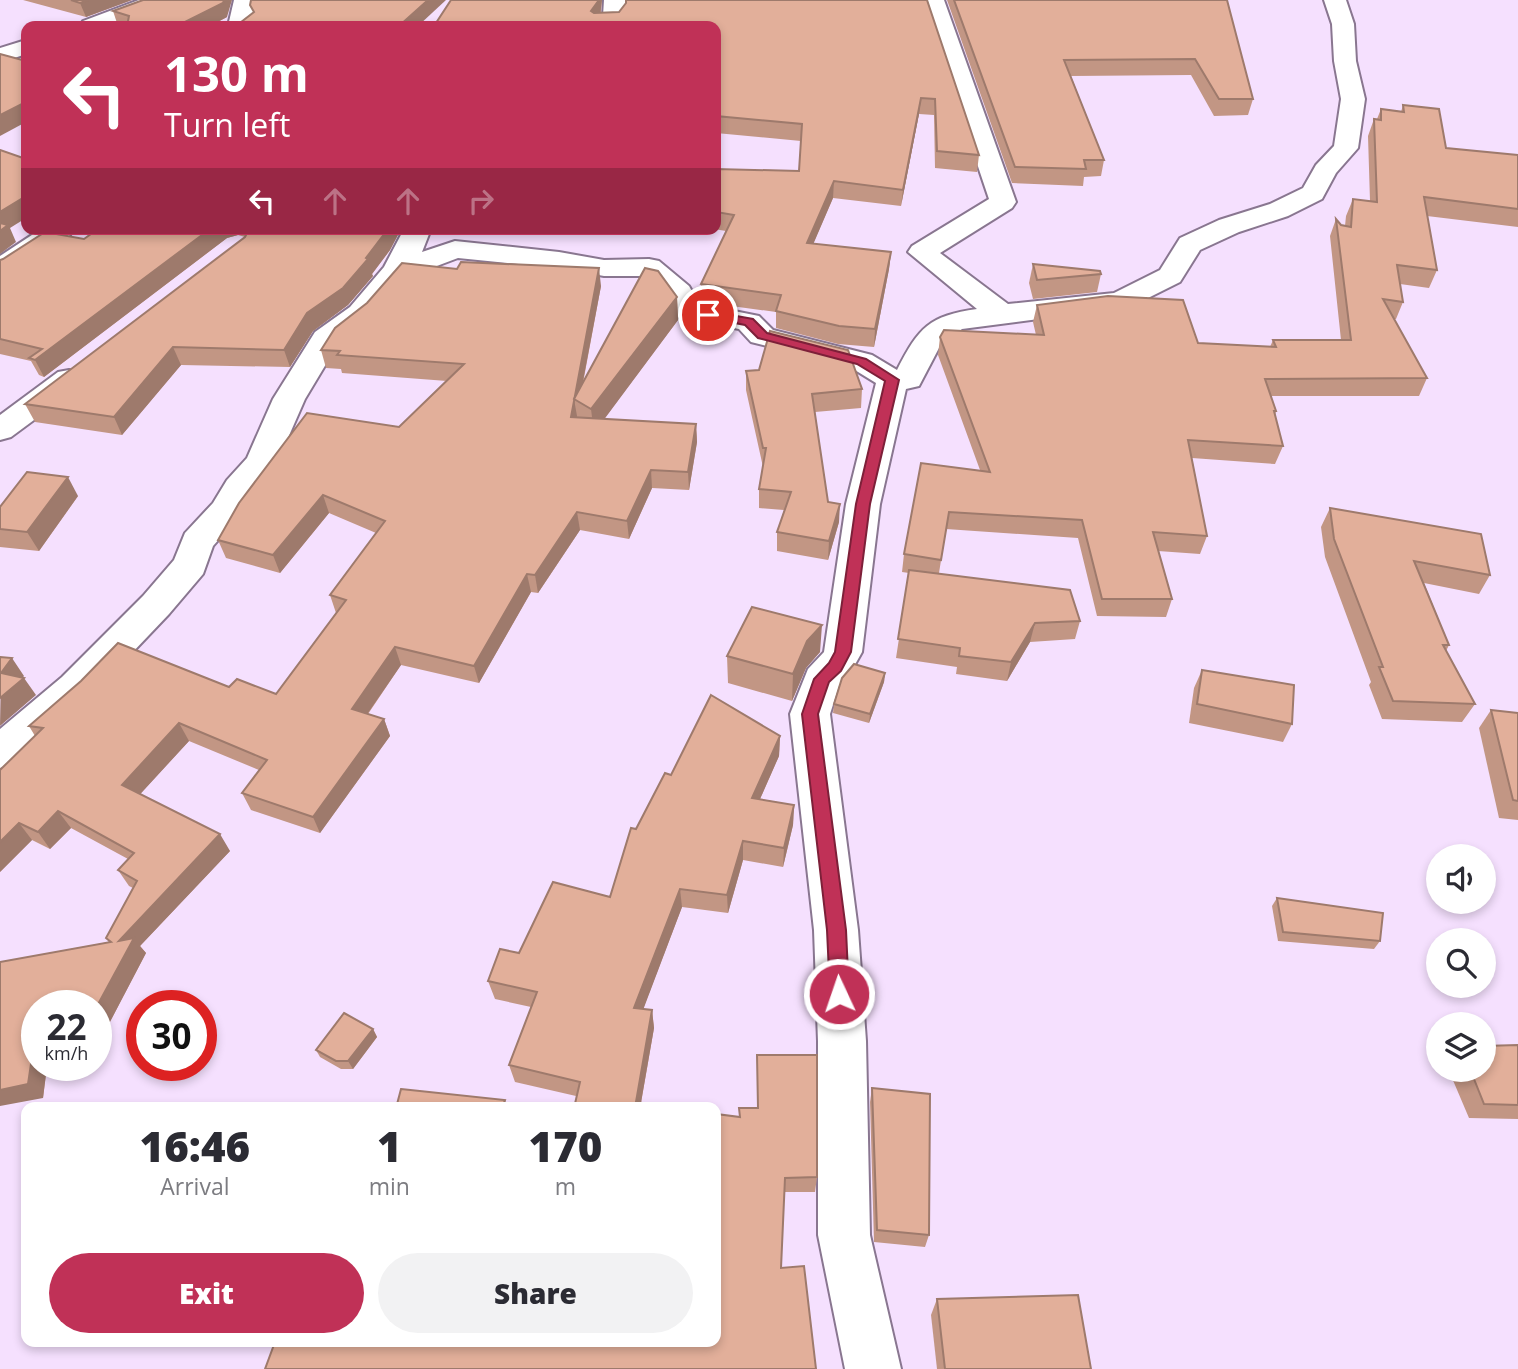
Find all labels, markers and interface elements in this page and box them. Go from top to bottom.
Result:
text: 130 m [164,40,309,106]
icon: left [49,49,140,140]
text: Turn left [164,103,290,146]
icon: left [243,182,281,220]
icon: ahead [316,182,354,220]
icon: ahead [389,182,427,220]
icon: right [462,182,500,220]
pin [678,285,738,345]
icon: arrive [689,296,727,334]
map controls [1426,844,1496,1082]
button: sound [1426,844,1496,914]
button: search [1426,928,1496,998]
position arrow [802,957,876,1031]
speed limit sign: 30 [126,990,217,1081]
text: 22 [46,1003,87,1050]
button: layers [1426,1012,1496,1082]
text: km/h [45,1041,88,1065]
text: 16:46 [140,1117,250,1174]
text: 1 [377,1117,402,1174]
text: 170 [529,1117,602,1174]
text: Arrival [160,1170,230,1202]
text: min [369,1170,410,1202]
text: m [555,1170,576,1202]
button: Exit [49,1253,364,1333]
button: Share [378,1253,693,1333]

